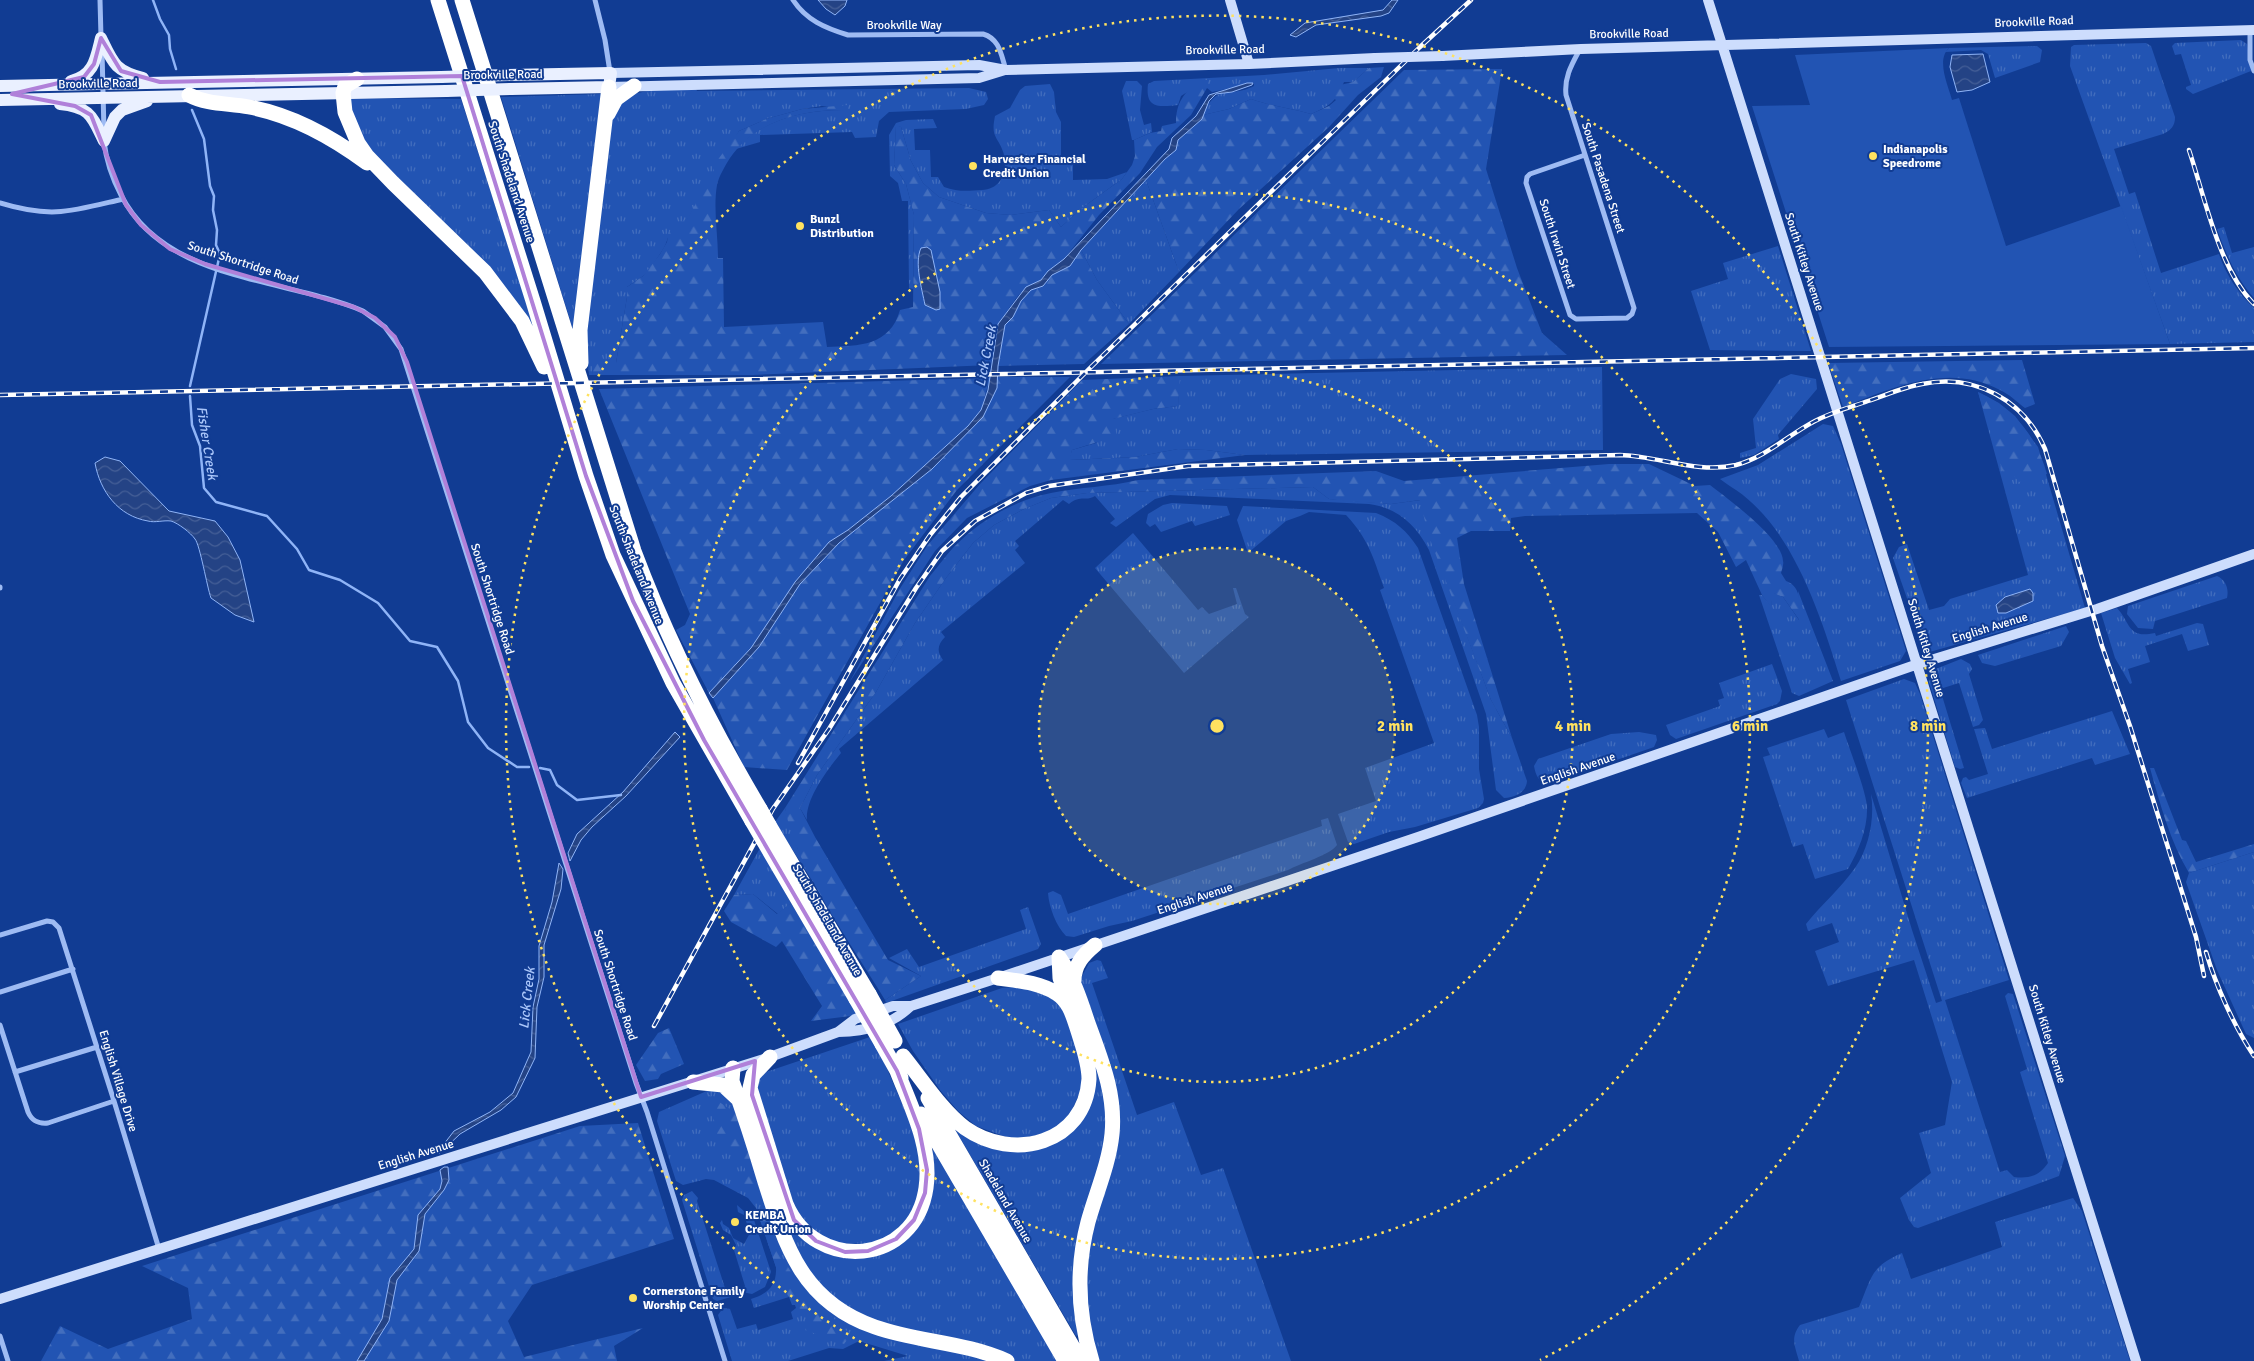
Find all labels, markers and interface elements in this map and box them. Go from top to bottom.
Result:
street label: Brookville Road [1994,13,2074,31]
street label: Brookville Way [866,18,942,33]
street label: Brookville Road [1589,26,1669,42]
street label: Brookville Road [1185,42,1265,58]
street label: Brookville Road [463,67,543,83]
street label: Brookville Road [58,76,138,92]
street label: South Shadeland Avenue [484,119,538,245]
street label: South Pasadena Street [1578,121,1628,235]
place label: Indianapolis Speedrome [1883,142,1948,171]
marker: Indianapolis Speedrome [1867,150,1879,162]
place label: Harvester Financial Credit Union [983,152,1086,181]
marker: Harvester Financial Credit Union [967,160,979,172]
street label: South Irwin Street [1535,197,1579,291]
street label: South Kitley Avenue [1781,211,1827,313]
place label: Bunzl Distribution [810,212,874,241]
marker: Bunzl Distribution [794,220,806,232]
street label: South Shortridge Road [185,238,301,288]
water label: Lick Creek [972,322,1001,388]
water label: Fisher Creek [193,405,222,483]
street label: South Shadeland Avenue [605,503,667,627]
street label: South Shortridge Road [467,541,517,657]
street label: South Kitley Avenue [1904,597,1948,699]
street label: English Avenue [1950,609,2030,647]
centre of rings [1208,717,1226,735]
text: 2 min [1377,717,1413,735]
text: 4 min [1555,717,1591,735]
text: 6 min [1732,717,1768,735]
text: 8 min [1910,717,1946,735]
street label: English Avenue [1539,749,1617,789]
street label: South Shadeland Avenue [789,861,865,979]
street label: English Avenue [1155,880,1235,918]
street label: South Shortridge Road [590,927,640,1043]
water label: Lick Creek [515,964,539,1030]
street label: South Kitley Avenue [2025,983,2069,1085]
street label: English Village Drive [95,1028,141,1134]
street label: English Avenue [376,1136,456,1174]
street label: Shadeland Avenue [975,1156,1035,1246]
place label: KEMBA Credit Union [745,1208,812,1237]
marker: KEMBA Credit Union [729,1216,741,1228]
place label: Cornerstone Family Worship Center [643,1284,745,1313]
marker: Cornerstone Family Worship Center [627,1292,639,1304]

